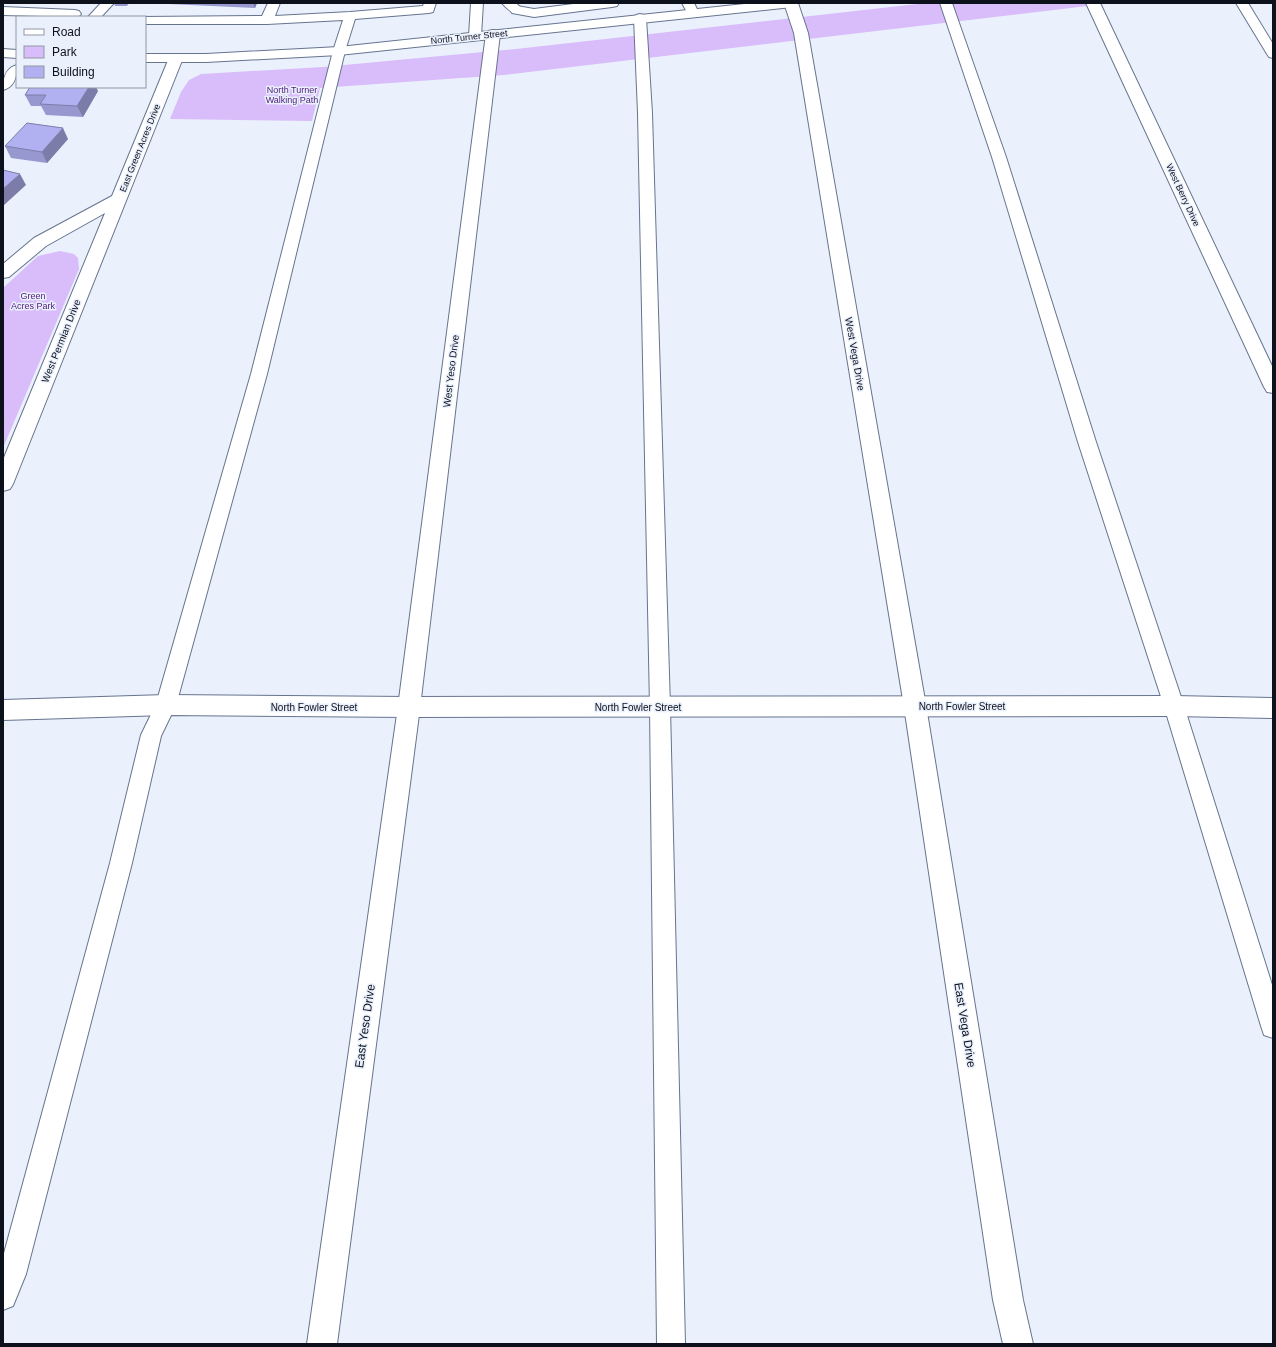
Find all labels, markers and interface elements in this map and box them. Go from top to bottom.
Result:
legend [16,16,146,88]
text: Road [52,25,81,39]
street label: North Turner Street [430,28,508,46]
text: Park [52,45,78,59]
text: Building [52,65,95,79]
park label: North Turner Walking Path [266,85,318,105]
street label: East Green Acres Drive [118,103,162,193]
street label: West Berry Drive [1164,162,1202,228]
park label: Green Acres Park [11,291,56,311]
street label: West Permian Drive [39,297,83,384]
street label: West Vega Drive [843,316,867,392]
street label: West Yeso Drive [441,334,461,408]
street label: North Fowler Street [919,701,1006,712]
street label: North Fowler Street [271,702,358,713]
street label: North Fowler Street [595,702,682,713]
street label: East Vega Drive [951,981,979,1069]
street label: East Yeso Drive [352,983,378,1069]

